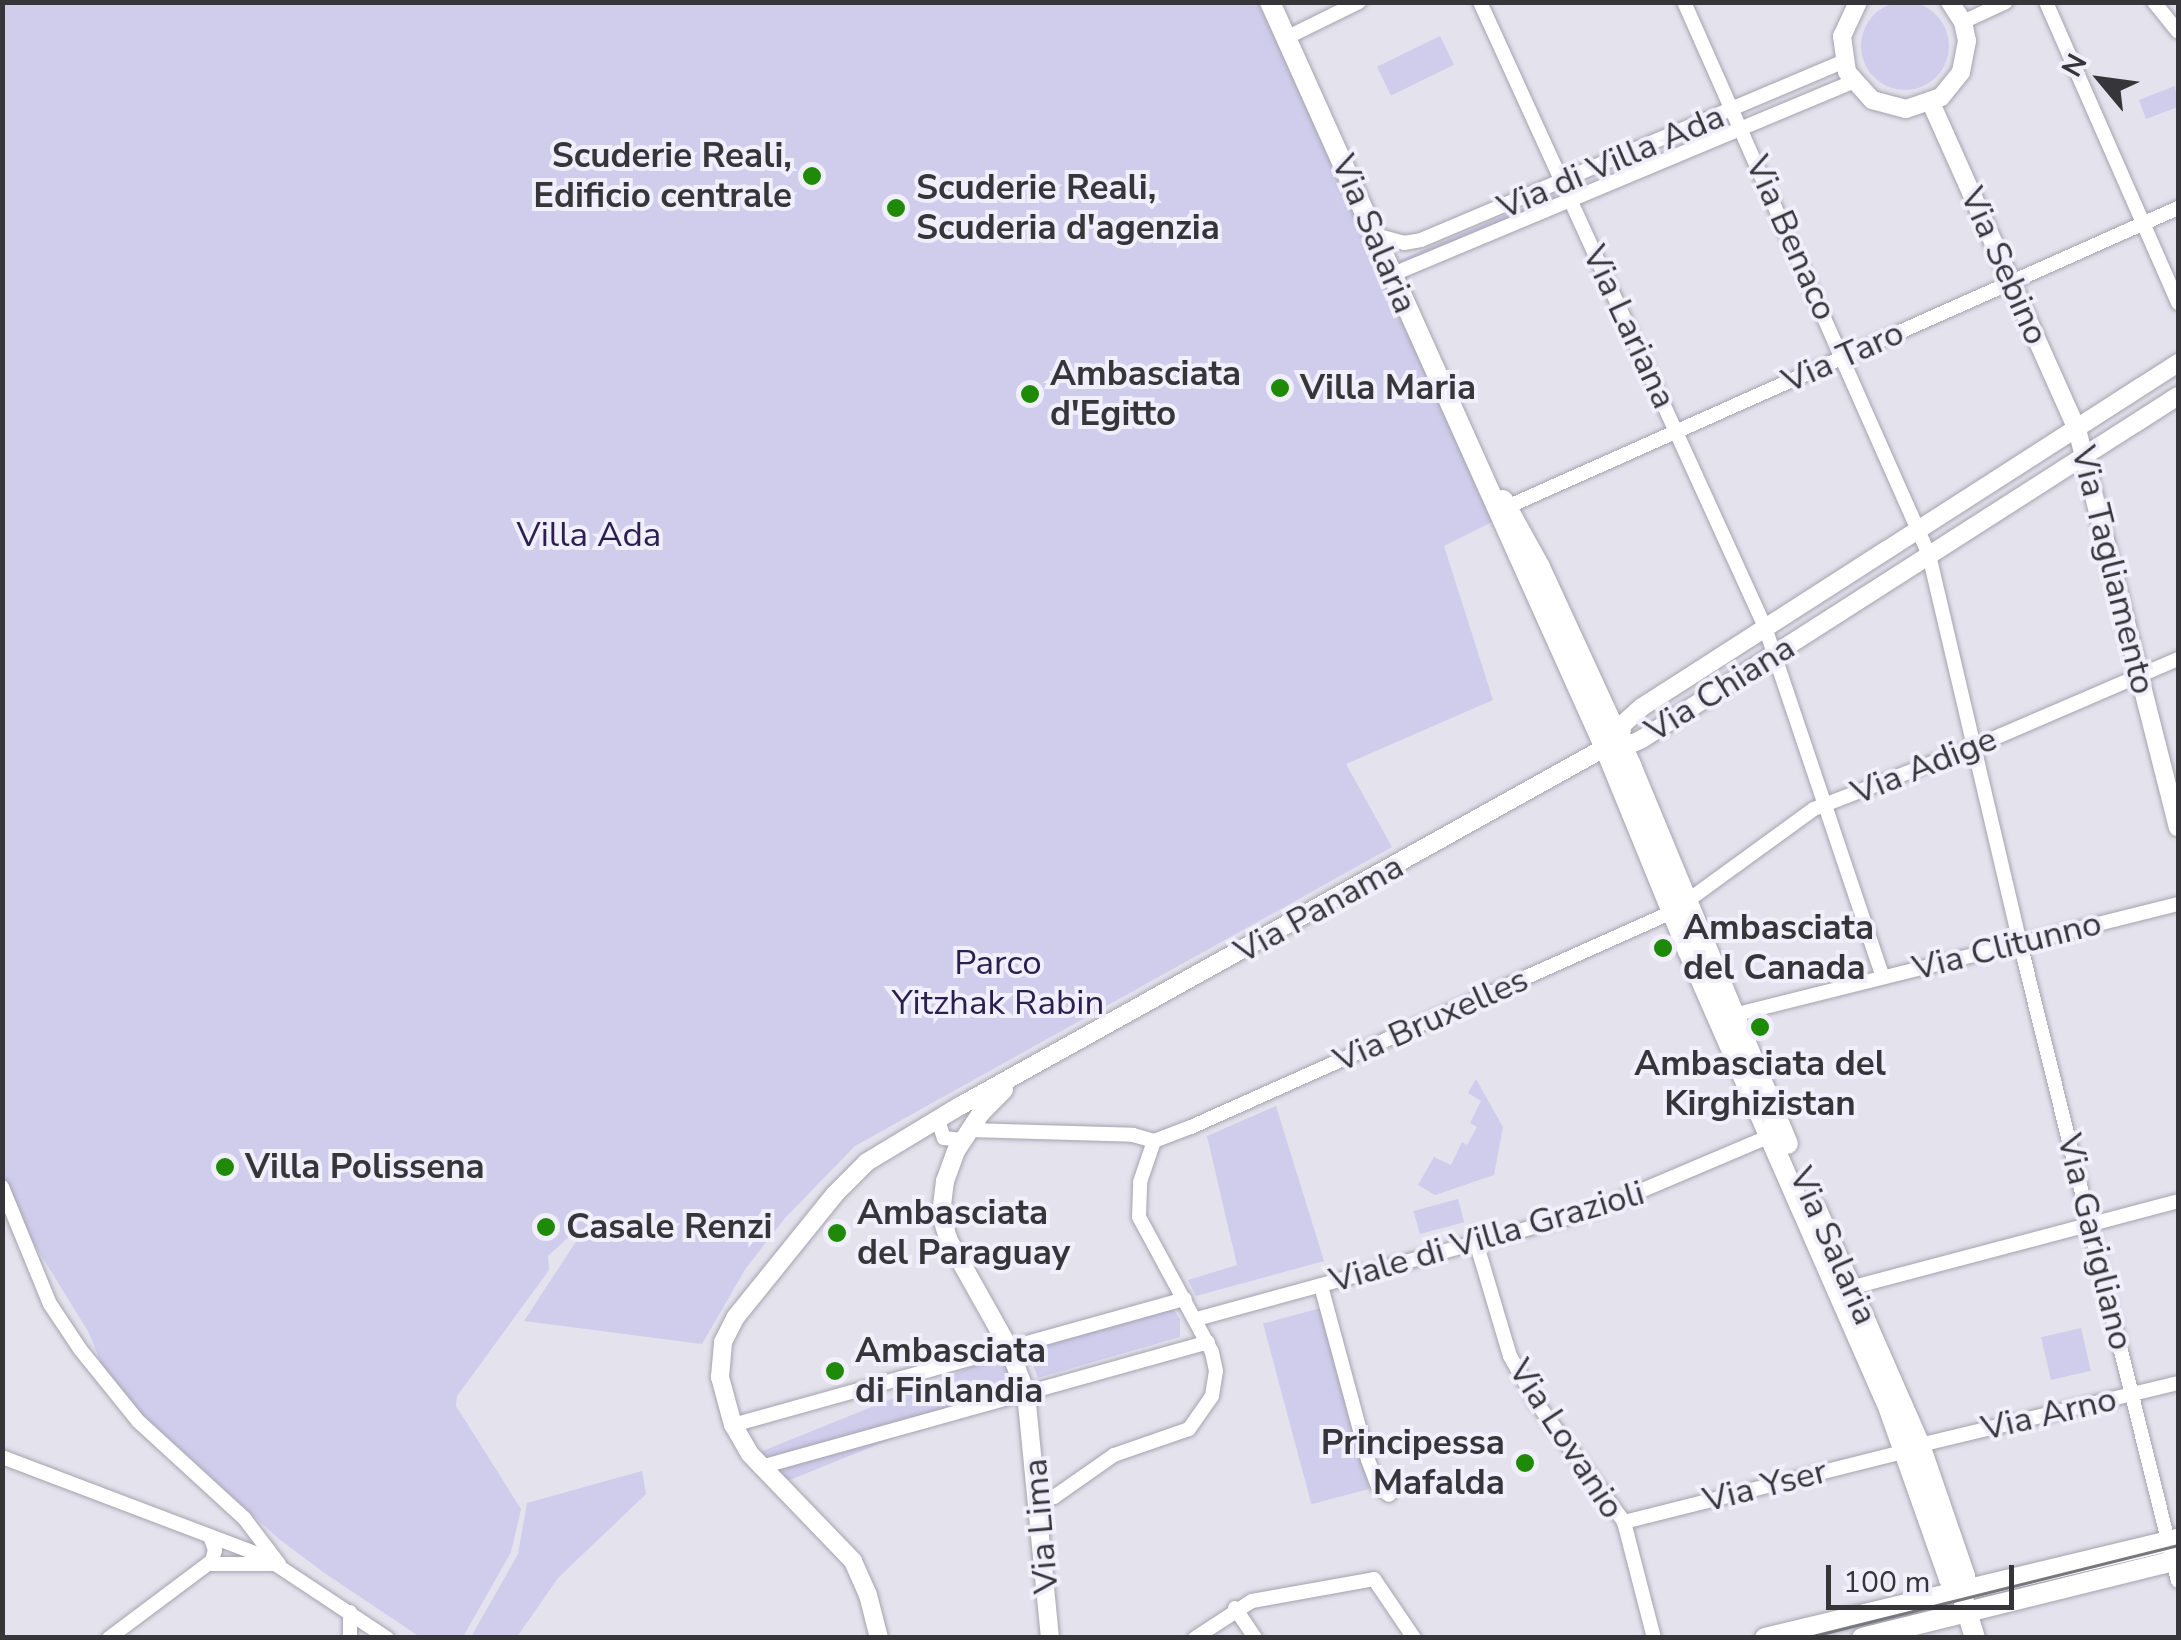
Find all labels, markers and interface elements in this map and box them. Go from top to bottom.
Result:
north arrow [2051,30,2151,130]
text: N [2053,47,2096,84]
street label: Via di Villa Ada [1491,95,1731,229]
place label: Scuderie Reali, Edificio centrale [533,135,792,217]
street label: Via Salaria [1322,148,1426,320]
street label: Via Benaco [1736,149,1846,327]
marker: Scuderie Reali, Edificio centrale [801,165,823,187]
place label: Scuderie Reali, Scuderia d'agenzia [916,167,1220,249]
street label: Via Sebino [1951,181,2057,351]
marker: Scuderie Reali, Scuderia d'agenzia [885,197,907,219]
street label: Via Lariana [1573,239,1685,415]
street label: Via Taro [1776,312,1910,402]
place label: Ambasciata d'Egitto [1050,353,1241,435]
place label: Villa Maria [1300,367,1476,409]
marker: Villa Maria [1269,377,1291,399]
marker: Ambasciata d'Egitto [1019,383,1041,405]
street label: Via Tagliamento [2062,442,2164,698]
park label: Villa Ada [517,514,661,556]
street label: Via Chiana [1638,627,1802,751]
street label: Via Adige [1845,718,2003,814]
street label: Via Panama [1227,845,1411,973]
street label: Via Clitunno [1908,902,2106,990]
place label: Ambasciata del Canada [1683,907,1874,989]
marker: Ambasciata del Canada [1652,937,1674,959]
park label: Parco Yitzhak Rabin [892,942,1104,1024]
street label: Via Bruxelles [1327,958,1535,1082]
marker: Ambasciata del Kirghizistan [1749,1016,1771,1038]
place label: Ambasciata del Kirghizistan [1634,1043,1886,1125]
street label: Via Garigliano [2048,1130,2142,1354]
place label: Villa Polissena [245,1146,485,1188]
marker: Villa Polissena [214,1156,236,1178]
street label: Via Salaria [1780,1161,1886,1331]
street label: Viale di Villa Grazioli [1325,1172,1649,1302]
place label: Ambasciata del Paraguay [857,1192,1070,1274]
place label: Casale Renzi [566,1206,772,1248]
marker: Casale Renzi [535,1216,557,1238]
marker: Ambasciata del Paraguay [826,1222,848,1244]
place label: Ambasciata di Finlandia [855,1330,1046,1412]
street label: Via Lovanio [1499,1351,1633,1527]
marker: Ambasciata di Finlandia [824,1360,846,1382]
street label: Via Arno [1977,1378,2121,1450]
place label: Principessa Mafalda [1321,1422,1505,1504]
street label: Via Yser [1699,1450,1831,1522]
marker: Principessa Mafalda [1514,1452,1536,1474]
street label: Via Lima [1014,1457,1068,1595]
scale bar [1831,1545,2018,1607]
text: 100 m [1843,1562,1930,1603]

